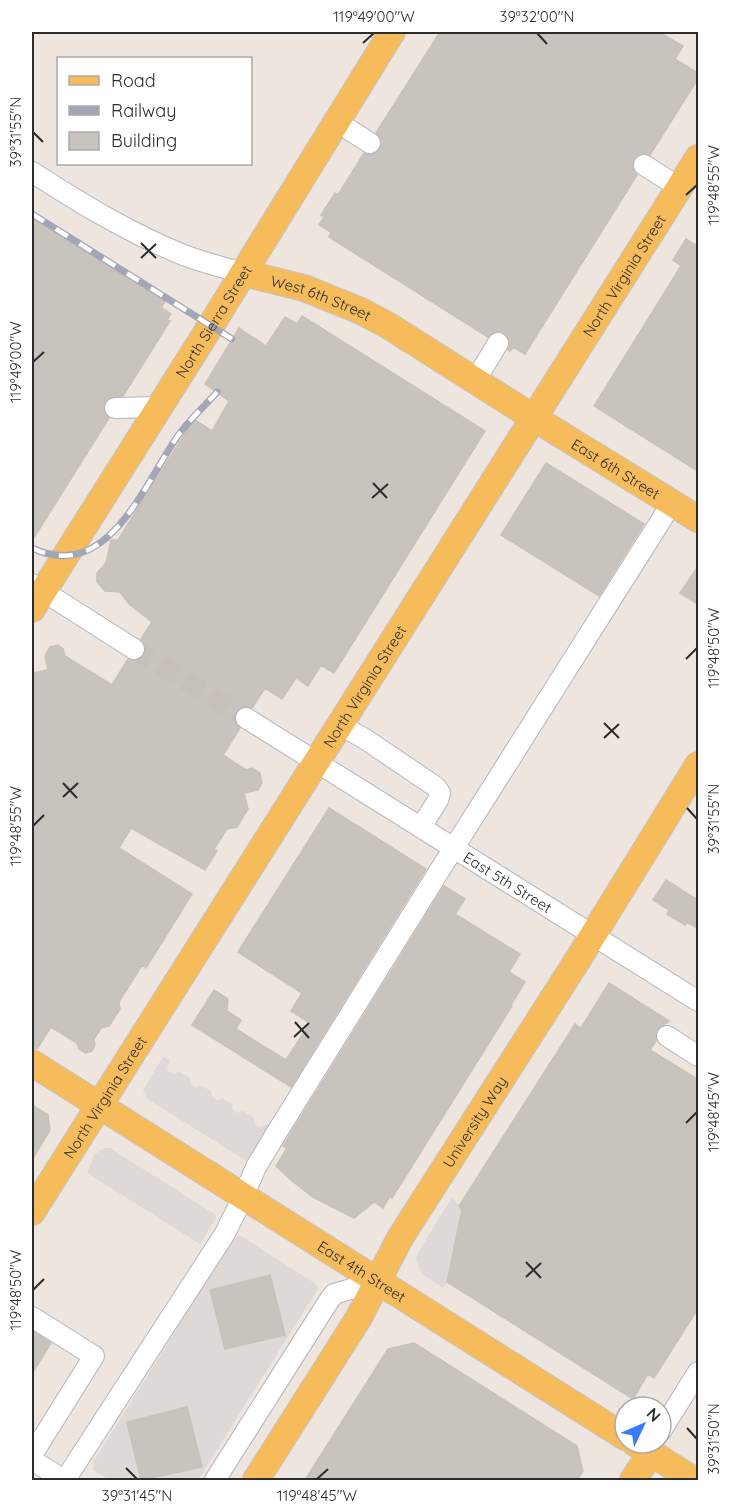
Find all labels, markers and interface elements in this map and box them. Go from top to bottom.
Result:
text: 119°49'00"W [333,7,415,26]
text: 39°32'00"N [500,7,574,26]
legend [57,57,252,165]
text: Road [111,69,156,92]
text: 39°31'55"N [6,97,25,167]
text: Railway [111,99,177,122]
text: Building [111,129,177,152]
text: 119°48'55"W [704,145,723,225]
street label: North Virginia Street [578,211,670,340]
street label: North Sierra Street [171,261,255,381]
street label: West 6th Street [269,271,375,324]
text: 119°49'00"W [6,321,25,403]
street label: East 6th Street [568,434,664,503]
text: 119°48'50"W [704,607,723,688]
street label: North Virginia Street [319,622,410,751]
text: 39°31'55"N [704,784,723,854]
text: 119°48'55"W [6,786,25,866]
street label: East 5th Street [460,847,556,917]
street label: North Virginia Street [59,1032,150,1162]
street label: University Way [438,1072,511,1171]
text: 119°48'45"W [704,1072,723,1152]
street label: East 4th Street [314,1236,409,1306]
text: 119°48'50"W [6,1249,25,1330]
north arrow [613,1395,673,1455]
text: N [643,1403,665,1426]
text: 39°31'50"N [704,1403,723,1475]
text: 39°31'45"N [102,1486,172,1505]
text: 119°48'45"W [277,1486,357,1505]

